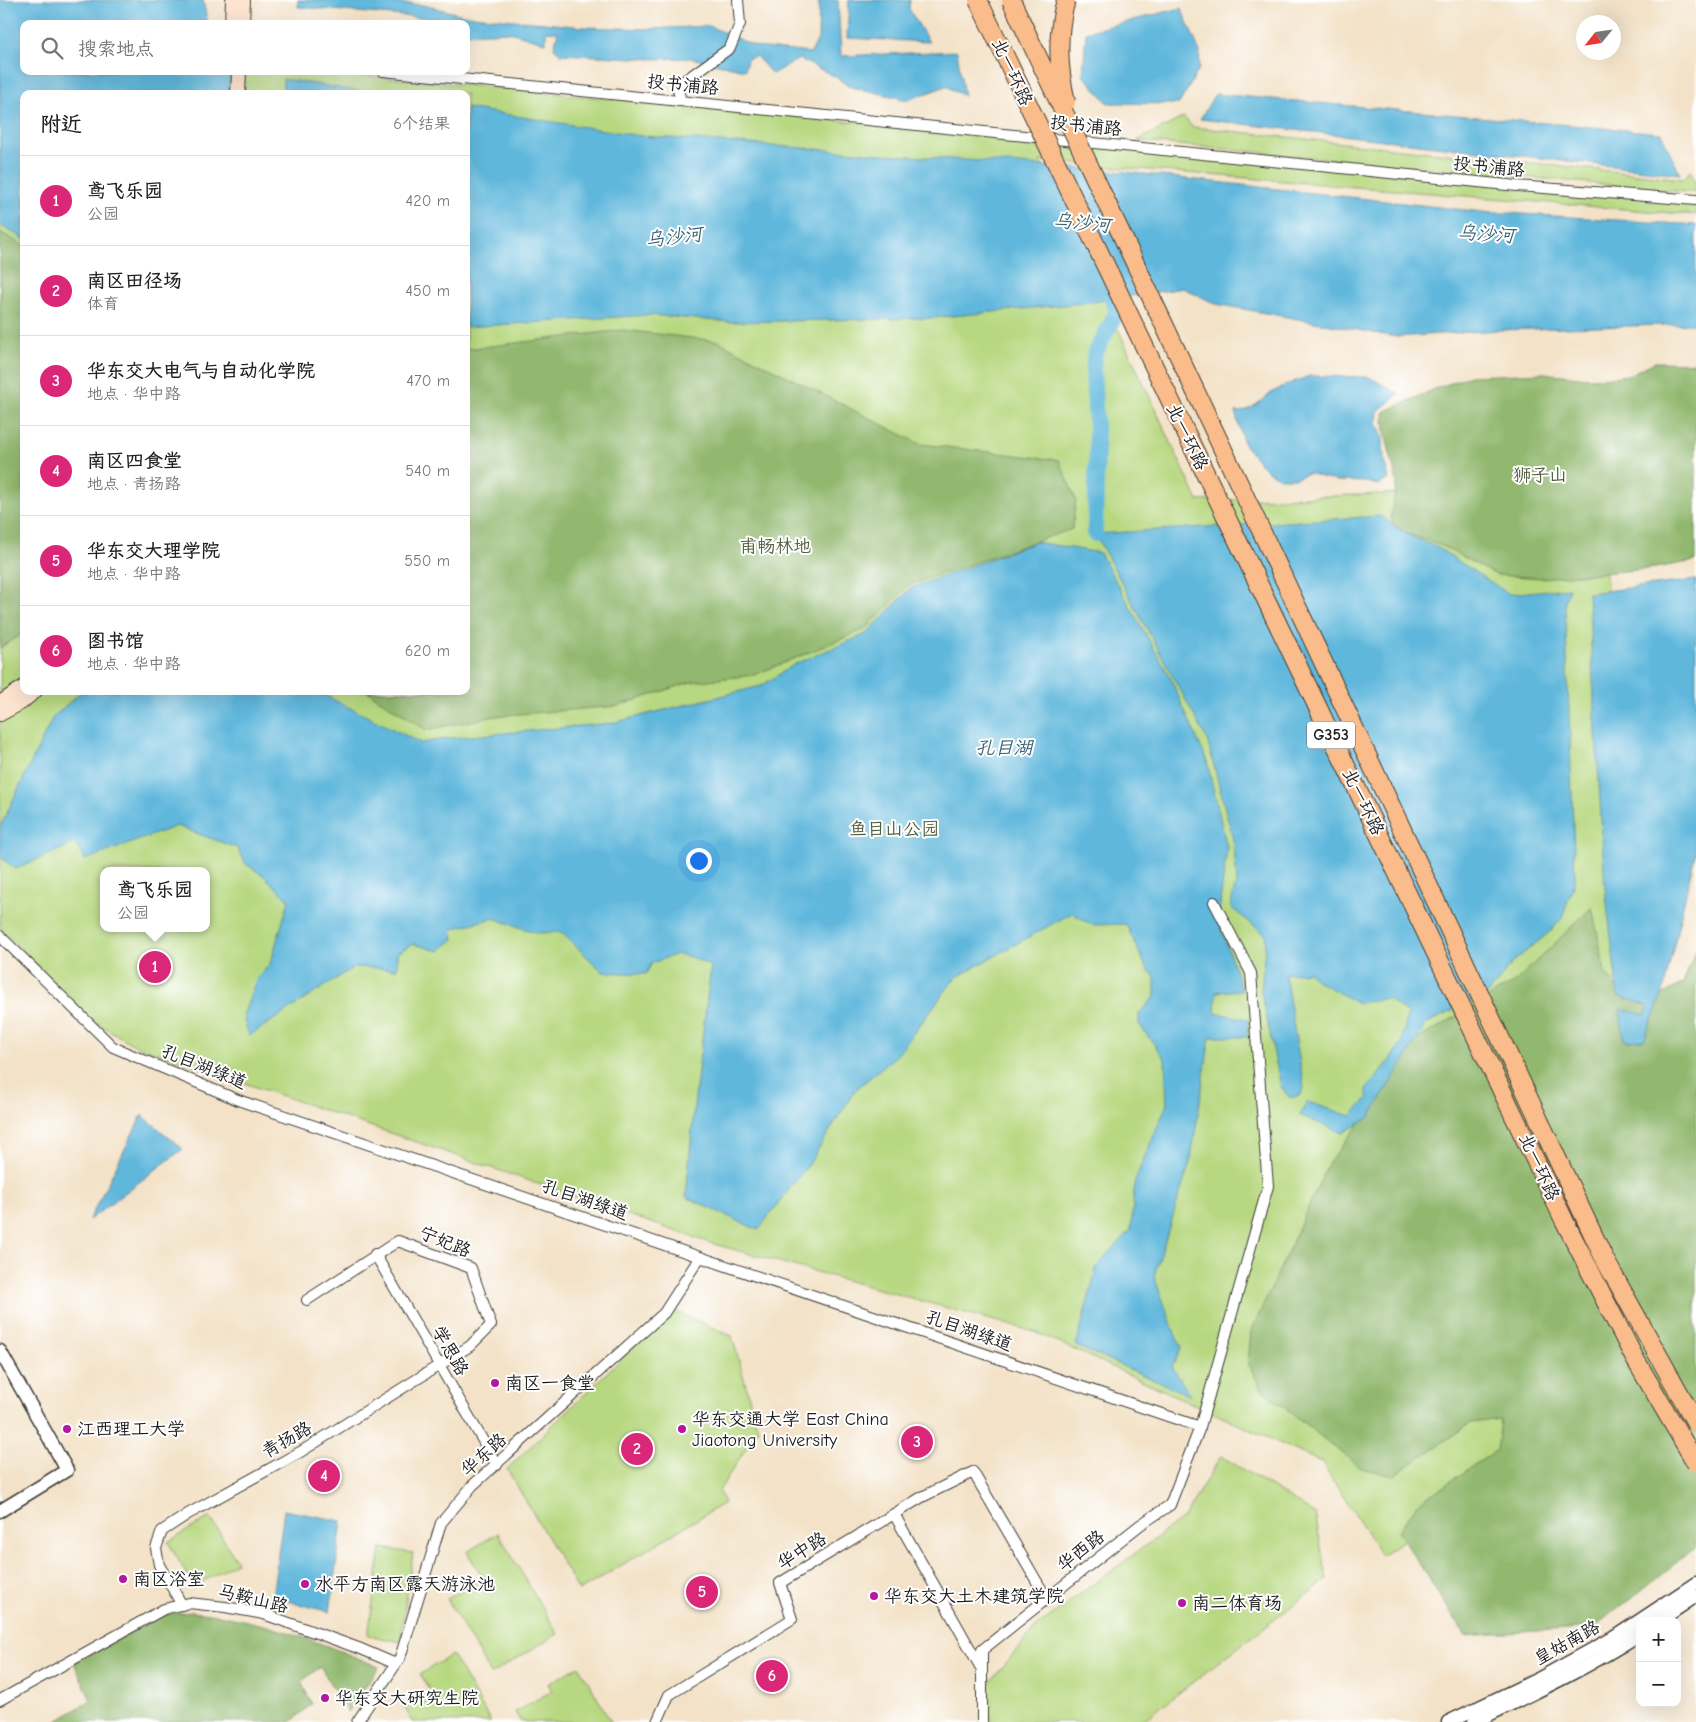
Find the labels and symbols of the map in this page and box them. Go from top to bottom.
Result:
north arrow [1576,15,1621,60]
street label: 北一环路 [987,35,1037,109]
street label: 投书浦路 [646,71,720,99]
street label: 投书浦路 [1049,112,1123,140]
street label: 投书浦路 [1452,153,1526,181]
water label: 乌沙河 [1052,209,1114,237]
water label: 乌沙河 [1457,221,1518,247]
water label: 乌沙河 [644,223,706,251]
street label: 北一环路 [1162,400,1212,474]
park label: 狮子山 [1513,465,1567,486]
park label: 甫畅林地 [739,536,811,557]
road number: G353 [1307,722,1355,748]
water label: 孔目湖 [975,737,1034,759]
street label: 北一环路 [1338,765,1388,839]
park label: 鱼目山公园 [849,819,939,840]
your location [686,848,712,874]
pin: 1 [139,948,171,986]
street label: 孔目湖绿道 [158,1040,250,1094]
street label: 北一环路 [1514,1130,1564,1204]
street label: 孔目湖绿道 [539,1175,631,1225]
street label: 宁妃路 [416,1222,474,1262]
street label: 孔目湖绿道 [923,1306,1015,1356]
street label: 学思路 [427,1322,473,1380]
place label: 南区一食堂 [505,1373,595,1394]
marker: 南区一食堂 [489,1377,501,1389]
place label: 华东交通大学 East China Jiaotong University [692,1409,889,1451]
street label: 青扬路 [258,1417,316,1463]
place label: 江西理工大学 [77,1419,185,1440]
marker: 江西理工大学 [61,1423,73,1435]
marker: 华东交通大学 East China Jiaotong University [676,1423,688,1435]
pin: 3 [901,1423,933,1461]
street label: 华东路 [457,1429,511,1481]
pin: 2 [621,1430,653,1468]
pin: 4 [308,1457,340,1495]
street label: 华西路 [1053,1526,1109,1576]
street label: 华中路 [774,1528,830,1574]
place label: 南区浴室 [133,1569,205,1590]
marker: 南区浴室 [117,1573,129,1585]
pin: 5 [686,1573,718,1611]
place label: 水平方南区露天游泳池 [315,1574,495,1595]
marker: 水平方南区露天游泳池 [299,1578,311,1590]
street label: 马鞍山路 [216,1581,290,1617]
place label: 华东交大土木建筑学院 [884,1586,1064,1607]
marker: 华东交大土木建筑学院 [868,1590,880,1602]
place label: 南二体育场 [1192,1593,1282,1614]
marker: 南二体育场 [1176,1597,1188,1609]
street label: 皇姑南路 [1530,1616,1604,1670]
pin: 6 [756,1657,788,1695]
place label: 华东交大研究生院 [335,1688,479,1709]
marker: 华东交大研究生院 [319,1692,331,1704]

